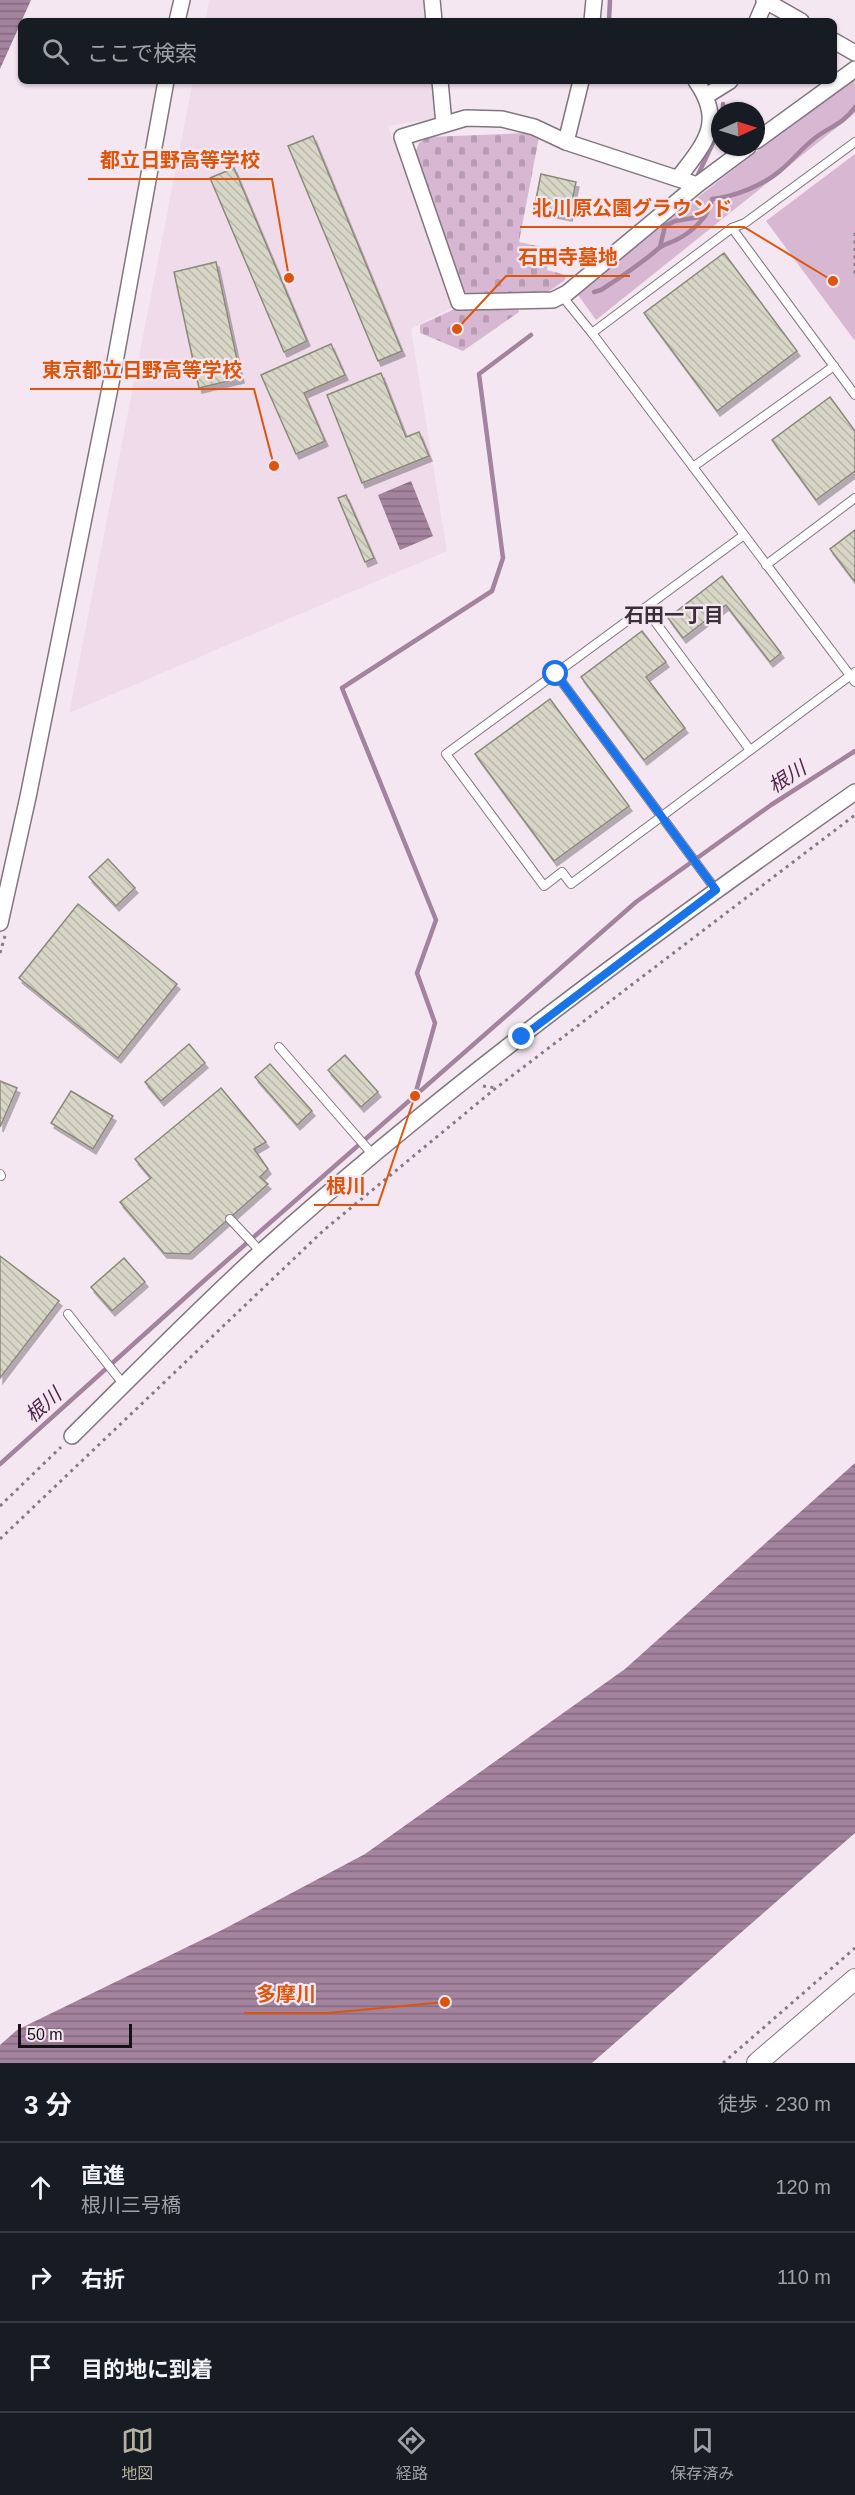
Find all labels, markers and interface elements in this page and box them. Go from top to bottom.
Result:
search box [18,18,837,84]
icon: search [39,35,72,68]
text: ここで検索 [87,41,197,66]
north arrow [711,102,765,156]
callout: 都立日野高等学校 [88,141,272,179]
text: 都立日野高等学校 [100,149,260,171]
callout: 北川原公園グラウンド [520,189,744,227]
text: 北川原公園グラウンド [532,197,732,219]
callout: 石田寺墓地 [506,238,630,276]
text: 石田寺墓地 [518,246,618,268]
callout: 東京都立日野高等学校 [30,351,254,389]
text: 東京都立日野高等学校 [42,359,242,381]
district label: 石田一丁目 [624,604,724,626]
route start [542,660,568,686]
water label: 根川 [764,756,811,797]
route end [508,1023,534,1049]
callout: 根川 [314,1167,378,1205]
text: 根川 [326,1175,366,1197]
water label: 根川 [21,1382,67,1426]
callout: 多摩川 [244,1975,328,2013]
text: 多摩川 [256,1983,316,2005]
scale bar [18,2021,132,2048]
text: 50 m [27,2026,63,2043]
text: 3 分 [24,2090,72,2120]
text: 徒歩 · 230 m [718,2093,831,2115]
text: 直進 [81,2163,125,2188]
icon: ahead [24,2171,57,2204]
text: 120 m [775,2176,831,2198]
text: 根川三号橋 [81,2194,181,2216]
icon: right [24,2261,57,2294]
text: 110 m [777,2266,831,2288]
text: 右折 [81,2267,125,2292]
icon: arrive [24,2351,57,2384]
text: 目的地に到着 [81,2357,213,2382]
tab: 地図 [121,2424,154,2484]
tab: 経路 [395,2424,428,2484]
tab: 保存済み [670,2424,734,2484]

